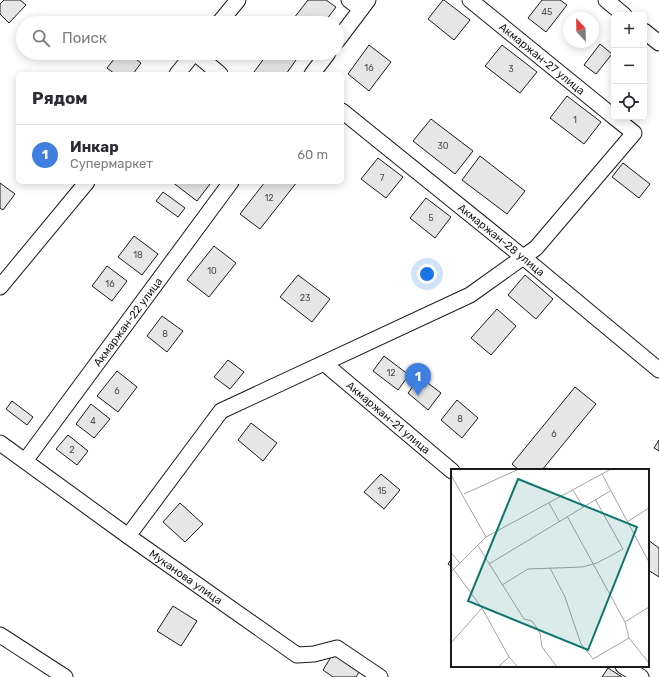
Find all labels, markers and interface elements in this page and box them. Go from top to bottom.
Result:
house number: 45 [542,7,552,17]
north arrow [563,12,599,48]
map controls [611,12,647,120]
button: + [611,12,647,48]
search box [16,16,344,60]
street label: Акмаржан-27 улица [497,20,588,97]
icon: search [30,27,52,49]
text: Поиск [62,29,107,47]
button: − [611,48,647,84]
house number: 16 [364,63,374,73]
house number: 3 [508,64,514,74]
button: locate [611,84,647,120]
text: Рядом [32,88,88,108]
house number: 1 [573,115,577,125]
text: Инкар [70,138,119,156]
house number: 30 [437,141,449,151]
text: 1 [42,147,48,162]
text: 60 m [297,147,328,162]
text: Супермаркет [70,156,153,171]
house number: 7 [380,173,385,183]
house number: 12 [264,193,274,203]
street label: Акмаржан-28 улица [456,201,547,279]
house number: 5 [428,213,434,223]
house number: 18 [133,250,143,260]
your location [417,264,437,284]
house number: 10 [207,266,217,276]
street label: Акмаржан-22 улица [91,275,165,369]
house number: 16 [105,279,115,289]
house number: 23 [300,293,310,303]
house number: 8 [162,329,168,339]
pin: 1 [405,363,431,396]
house number: 12 [386,368,396,378]
street label: Акмаржан-21 улица [343,378,433,456]
house number: 6 [114,386,120,396]
house number: 8 [457,414,463,424]
house number: 4 [90,416,96,426]
house number: 6 [551,429,557,439]
house number: 2 [69,445,75,455]
inset map [451,469,649,667]
house number: 15 [377,486,387,496]
street label: Муканова улица [147,547,225,607]

